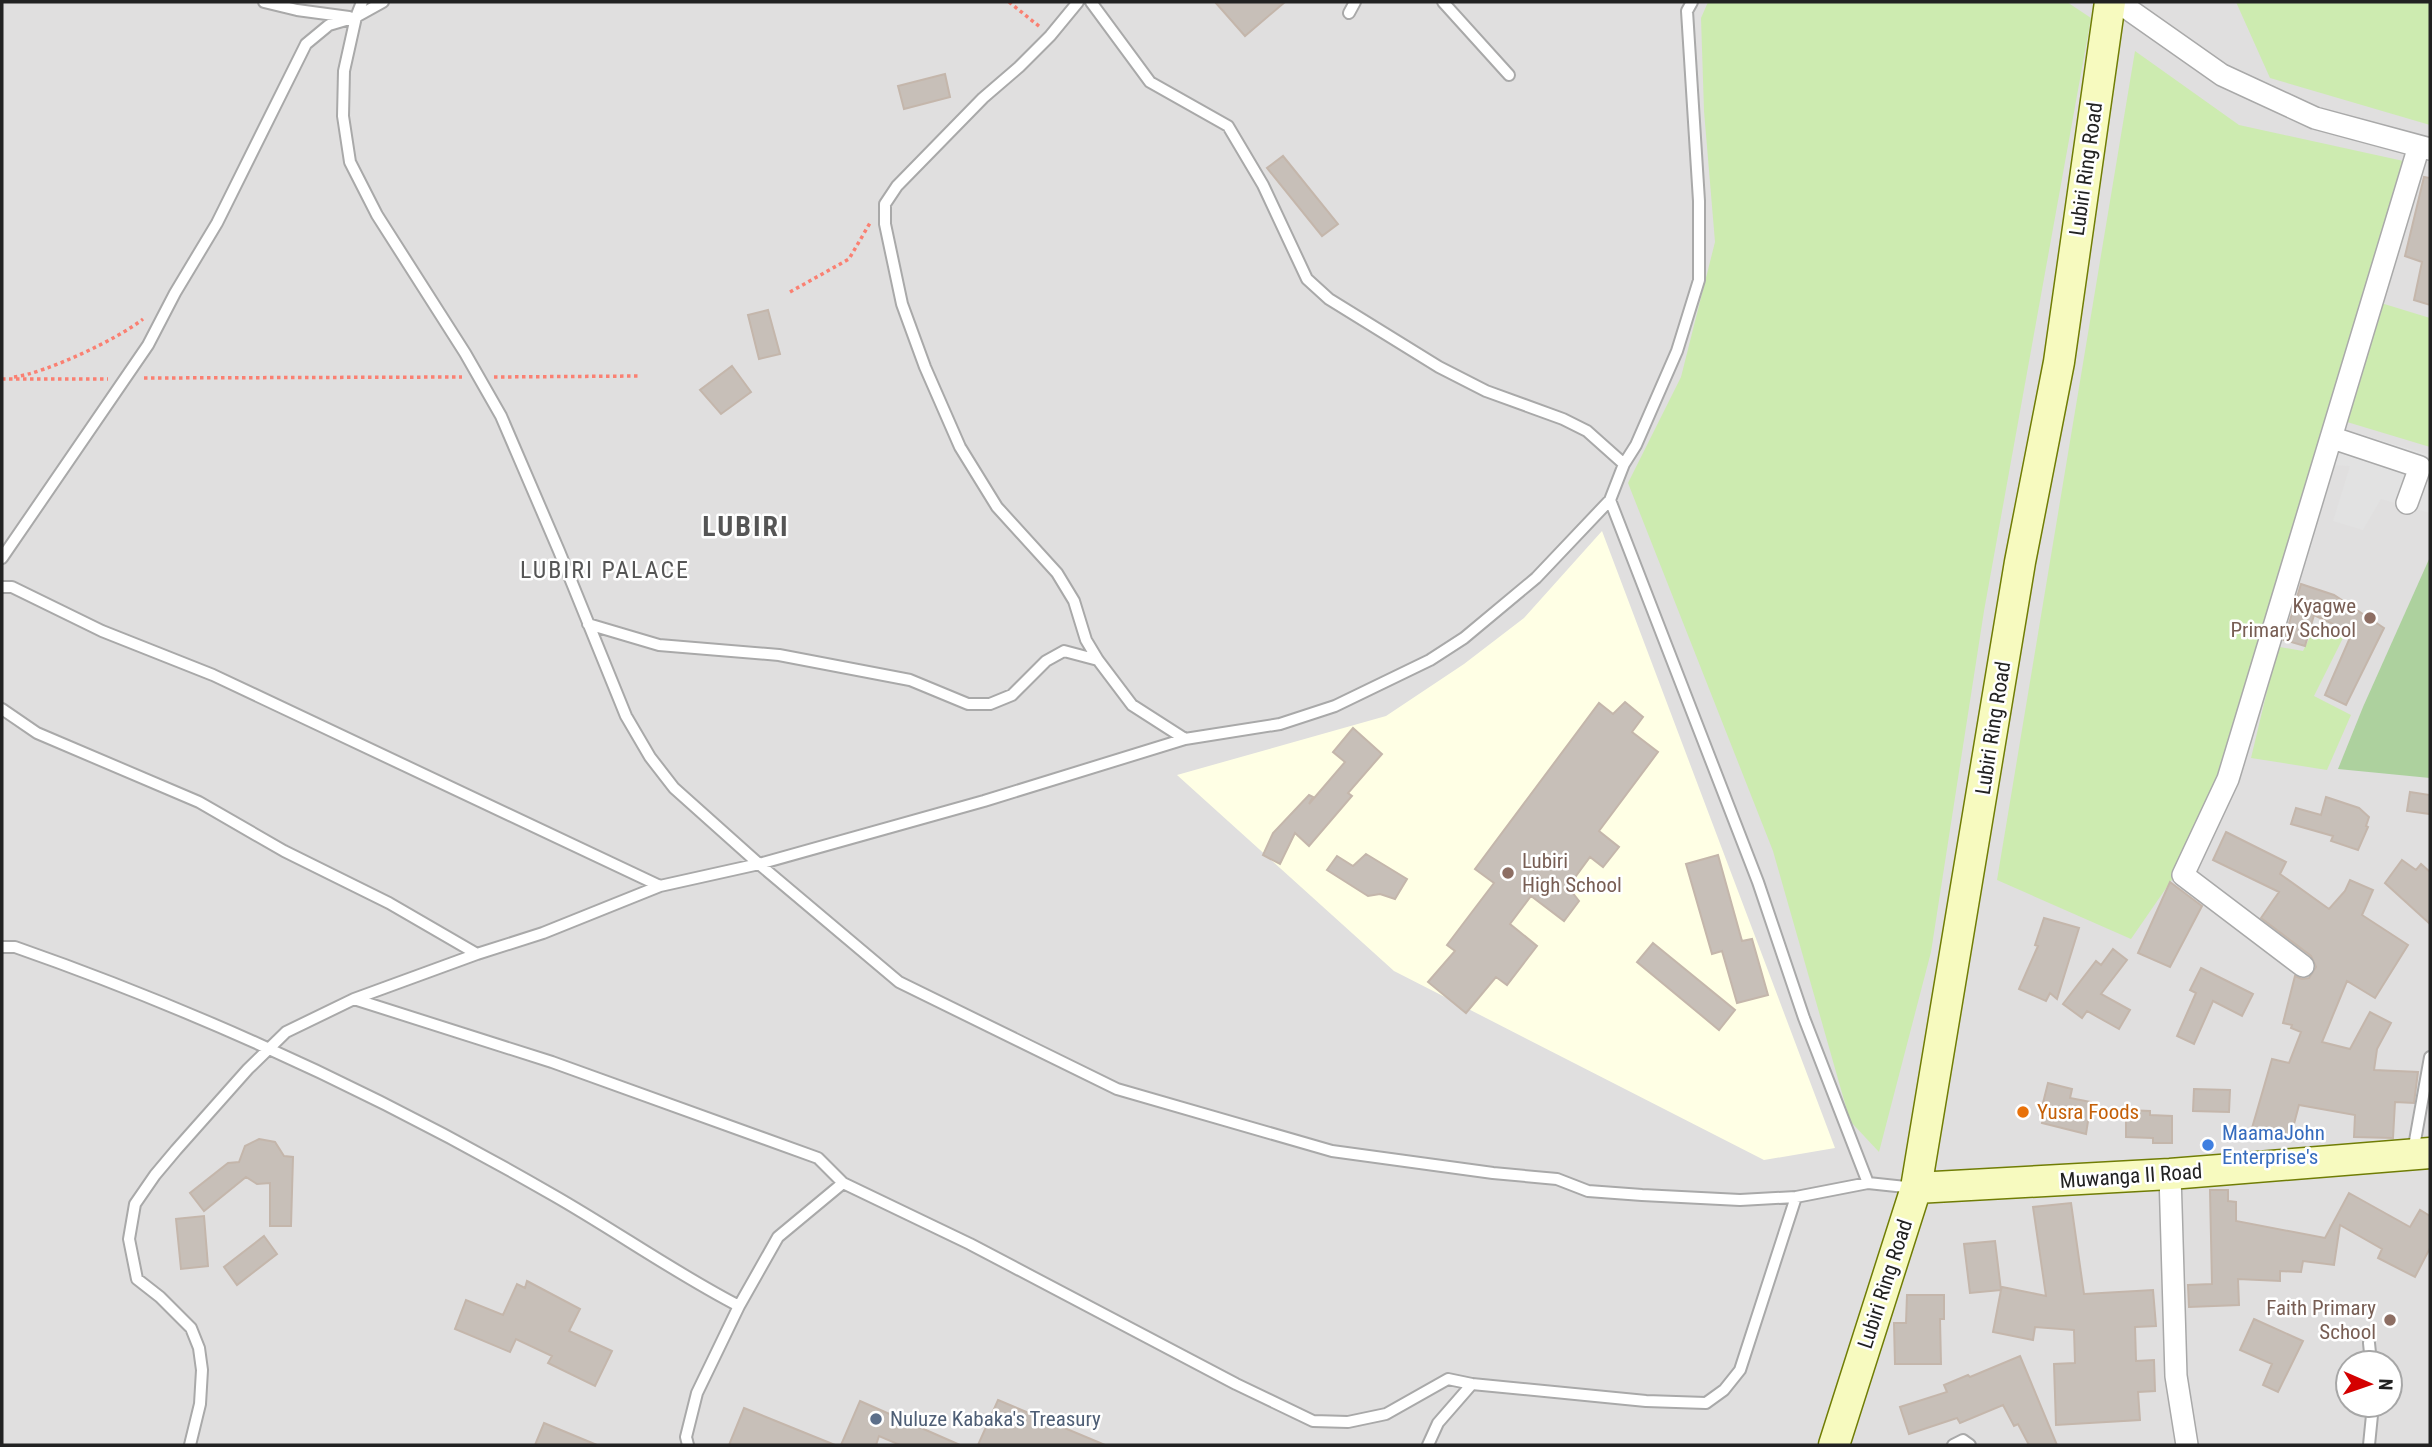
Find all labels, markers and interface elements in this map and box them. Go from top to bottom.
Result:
street label: Lubiri Ring Road [2065,101,2107,237]
district label: LUBIRI [702,510,790,543]
district label: LUBIRI PALACE [520,556,690,584]
place label: Kyagwe Primary School [2230,594,2356,642]
marker: Kyagwe Primary School [2362,610,2378,626]
street label: Lubiri Ring Road [1971,660,2015,796]
place label: Lubiri High School [1522,849,1622,897]
marker: Lubiri High School [1500,865,1516,881]
place label: Yusra Foods [2037,1100,2139,1124]
marker: Yusra Foods [2015,1104,2031,1120]
place label: MaamaJohn Enterprise's [2222,1121,2325,1169]
marker: MaamaJohn Enterprise's [2200,1137,2216,1153]
street label: Muwanga II Road [2059,1159,2203,1193]
street label: Lubiri Ring Road [1853,1216,1917,1352]
place label: Faith Primary School [2266,1296,2376,1344]
marker: Faith Primary School [2382,1312,2398,1328]
north arrow [2334,1349,2404,1419]
text: N [2374,1378,2397,1391]
place label: Nuluze Kabaka's Treasury [890,1407,1101,1431]
marker: Nuluze Kabaka's Treasury [868,1411,884,1427]

